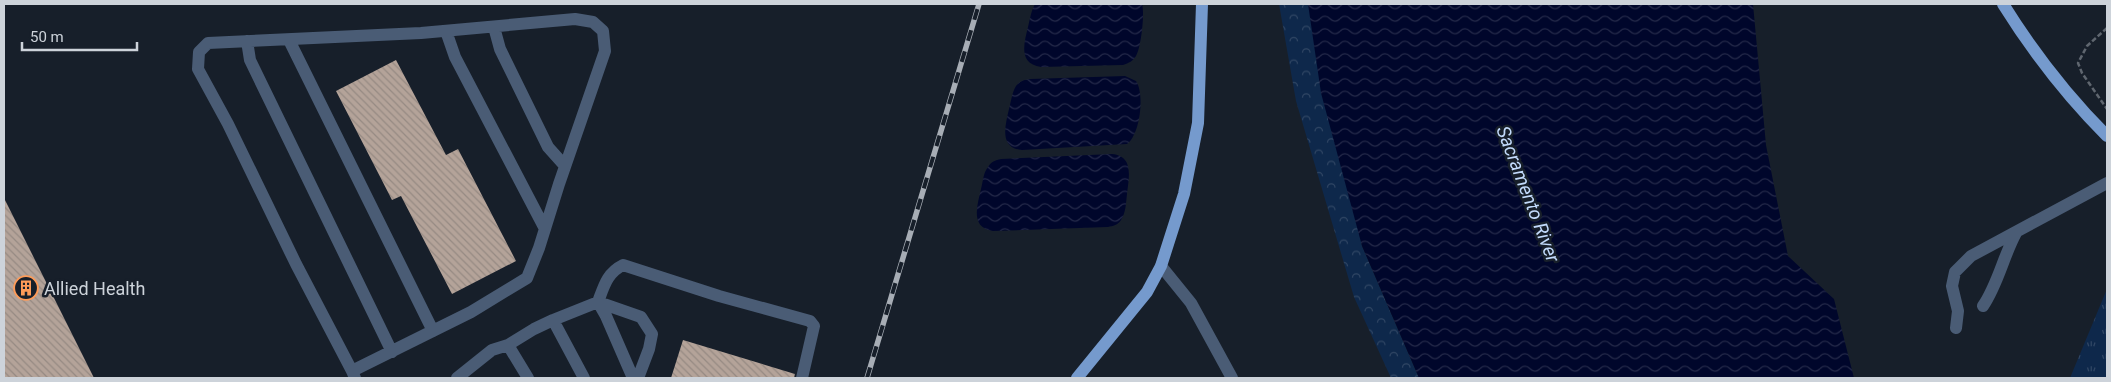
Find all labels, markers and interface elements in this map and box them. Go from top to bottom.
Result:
scale bar [22,20,138,52]
text: 50 m [30,28,64,46]
water label: Sacramento River [1491,123,1565,266]
building icon: Allied Health [13,275,39,301]
place label: Allied Health [44,278,145,299]

